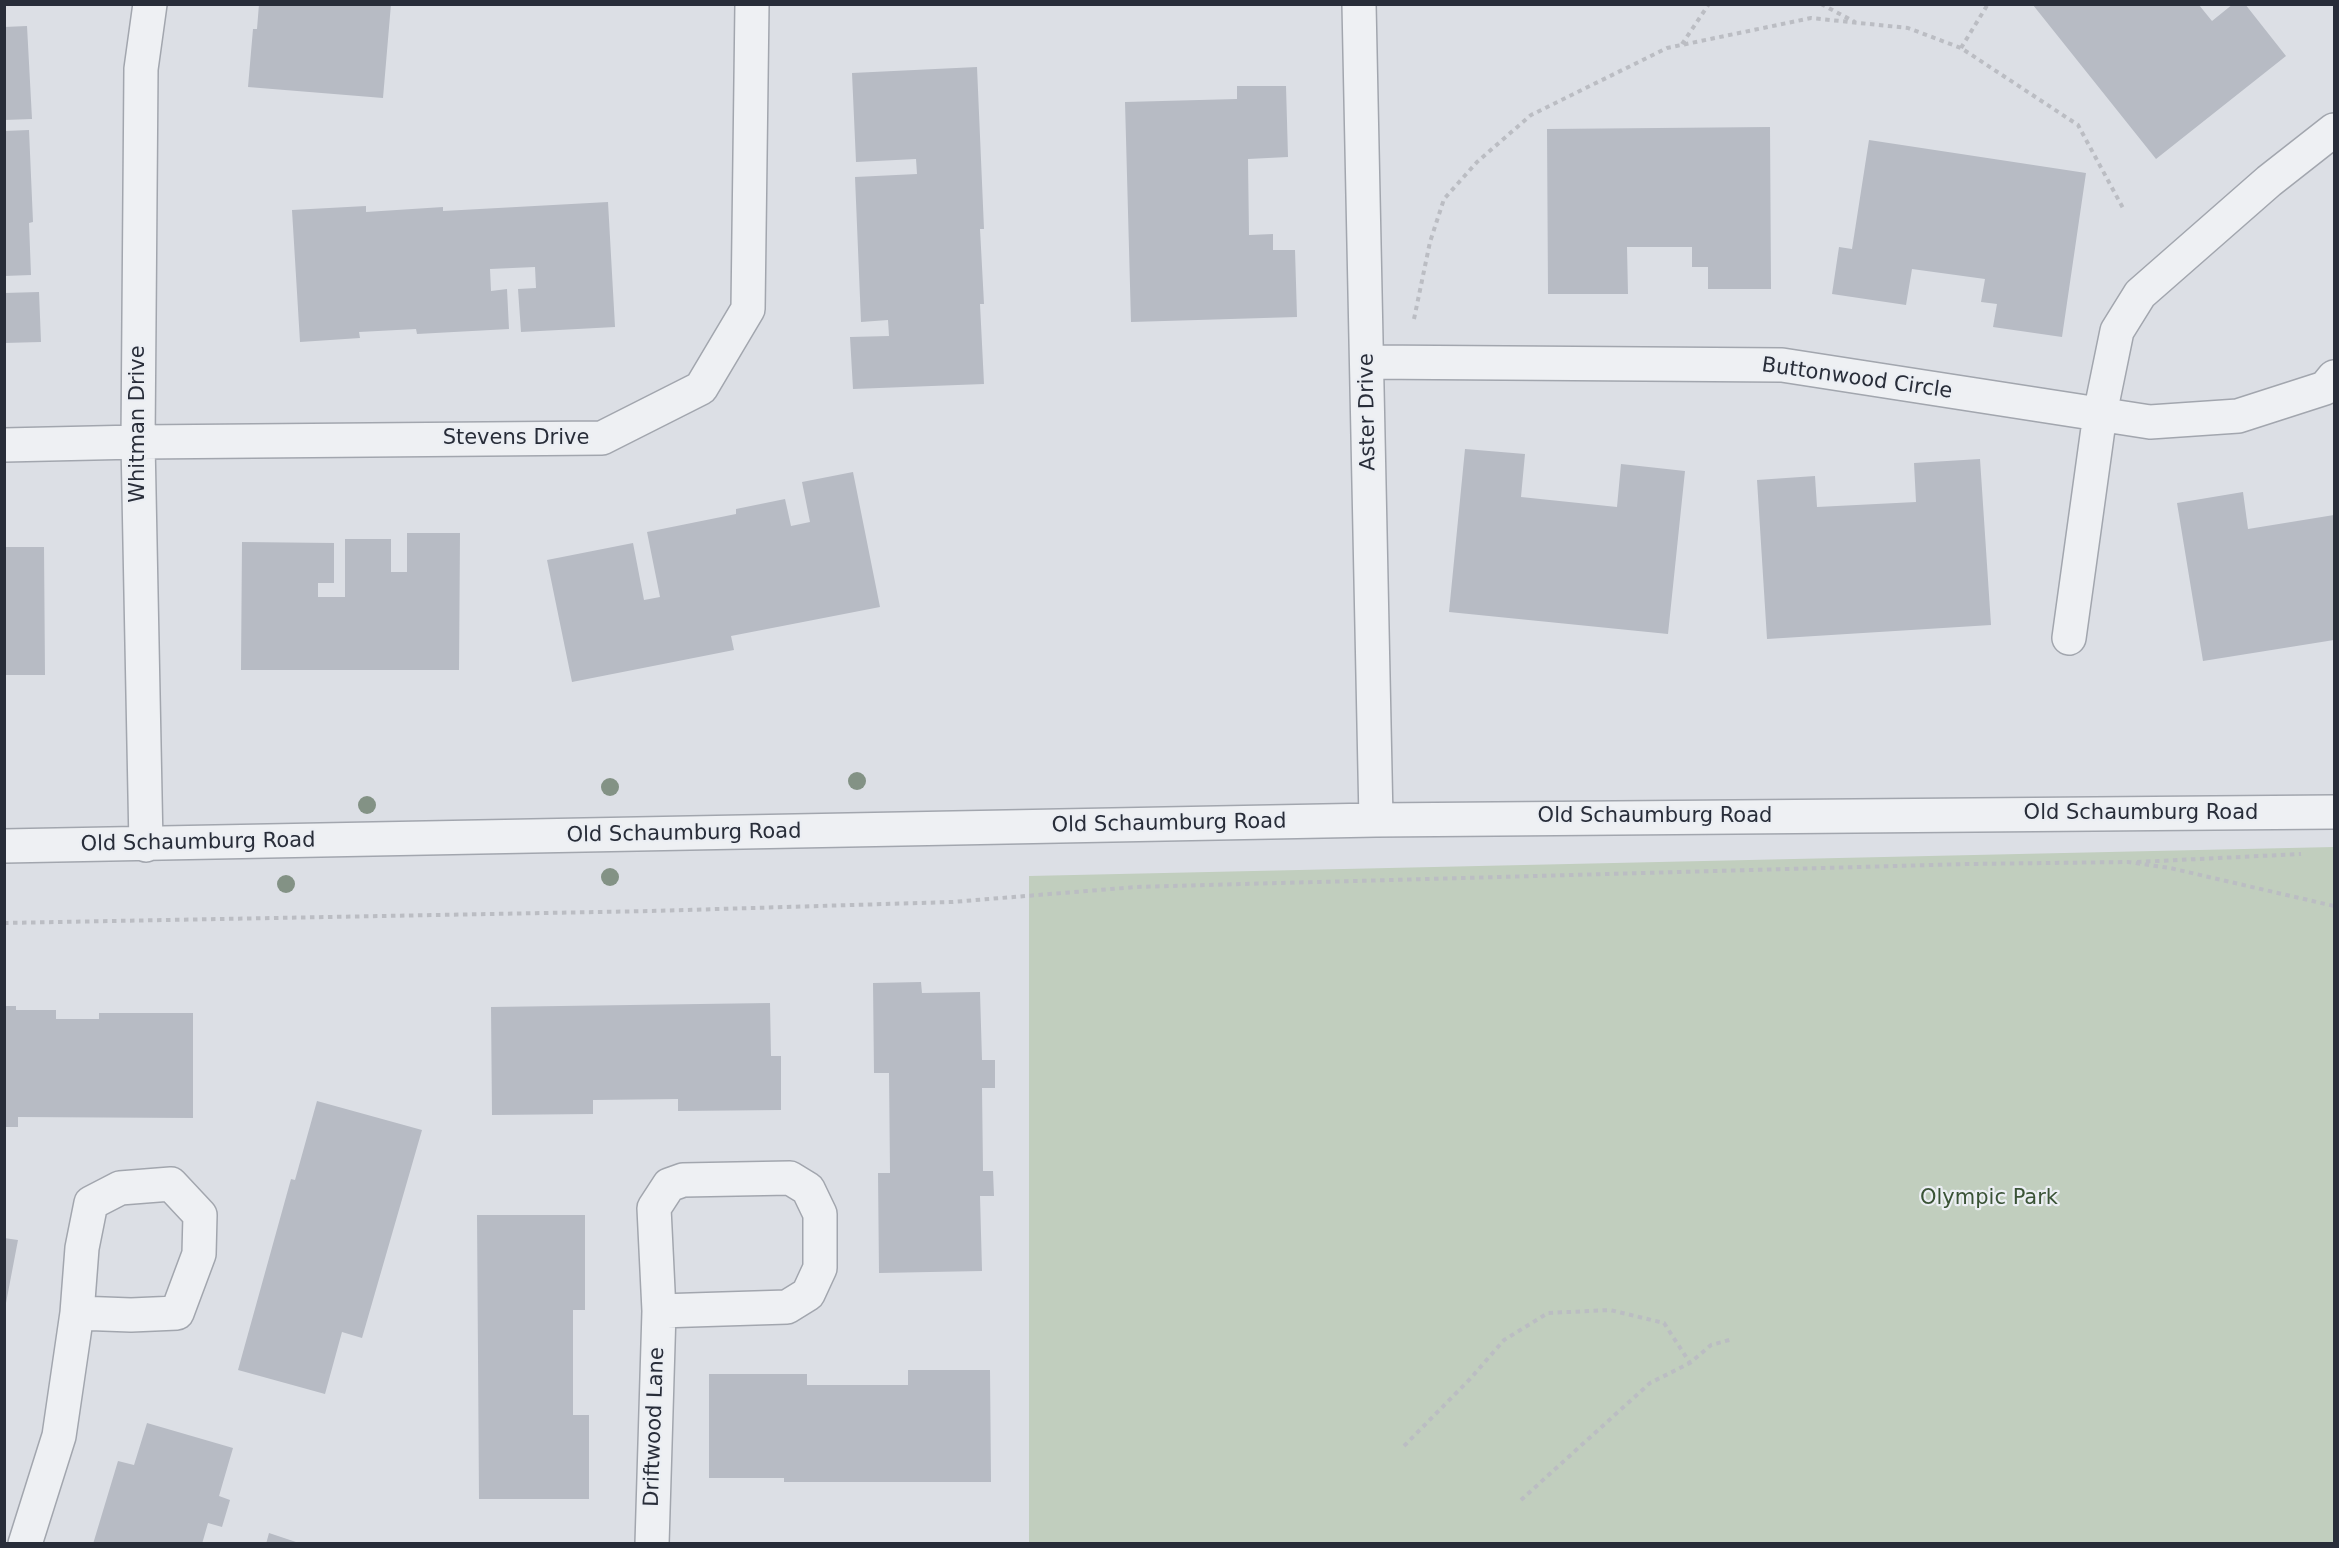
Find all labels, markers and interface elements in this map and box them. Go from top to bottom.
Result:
street label: Whitman Drive [126,345,152,503]
street label: Aster Drive [1354,353,1382,471]
street label: Buttonwood Circle [1760,353,1954,405]
street label: Stevens Drive [443,426,589,452]
street label: Old Schaumburg Road [2024,801,2258,827]
street label: Old Schaumburg Road [1538,804,1772,830]
street label: Old Schaumburg Road [1051,809,1287,839]
street label: Old Schaumburg Road [566,819,802,849]
street label: Old Schaumburg Road [80,828,316,858]
park label: Olympic Park [1920,1186,2058,1212]
street label: Driftwood Lane [640,1347,670,1507]

